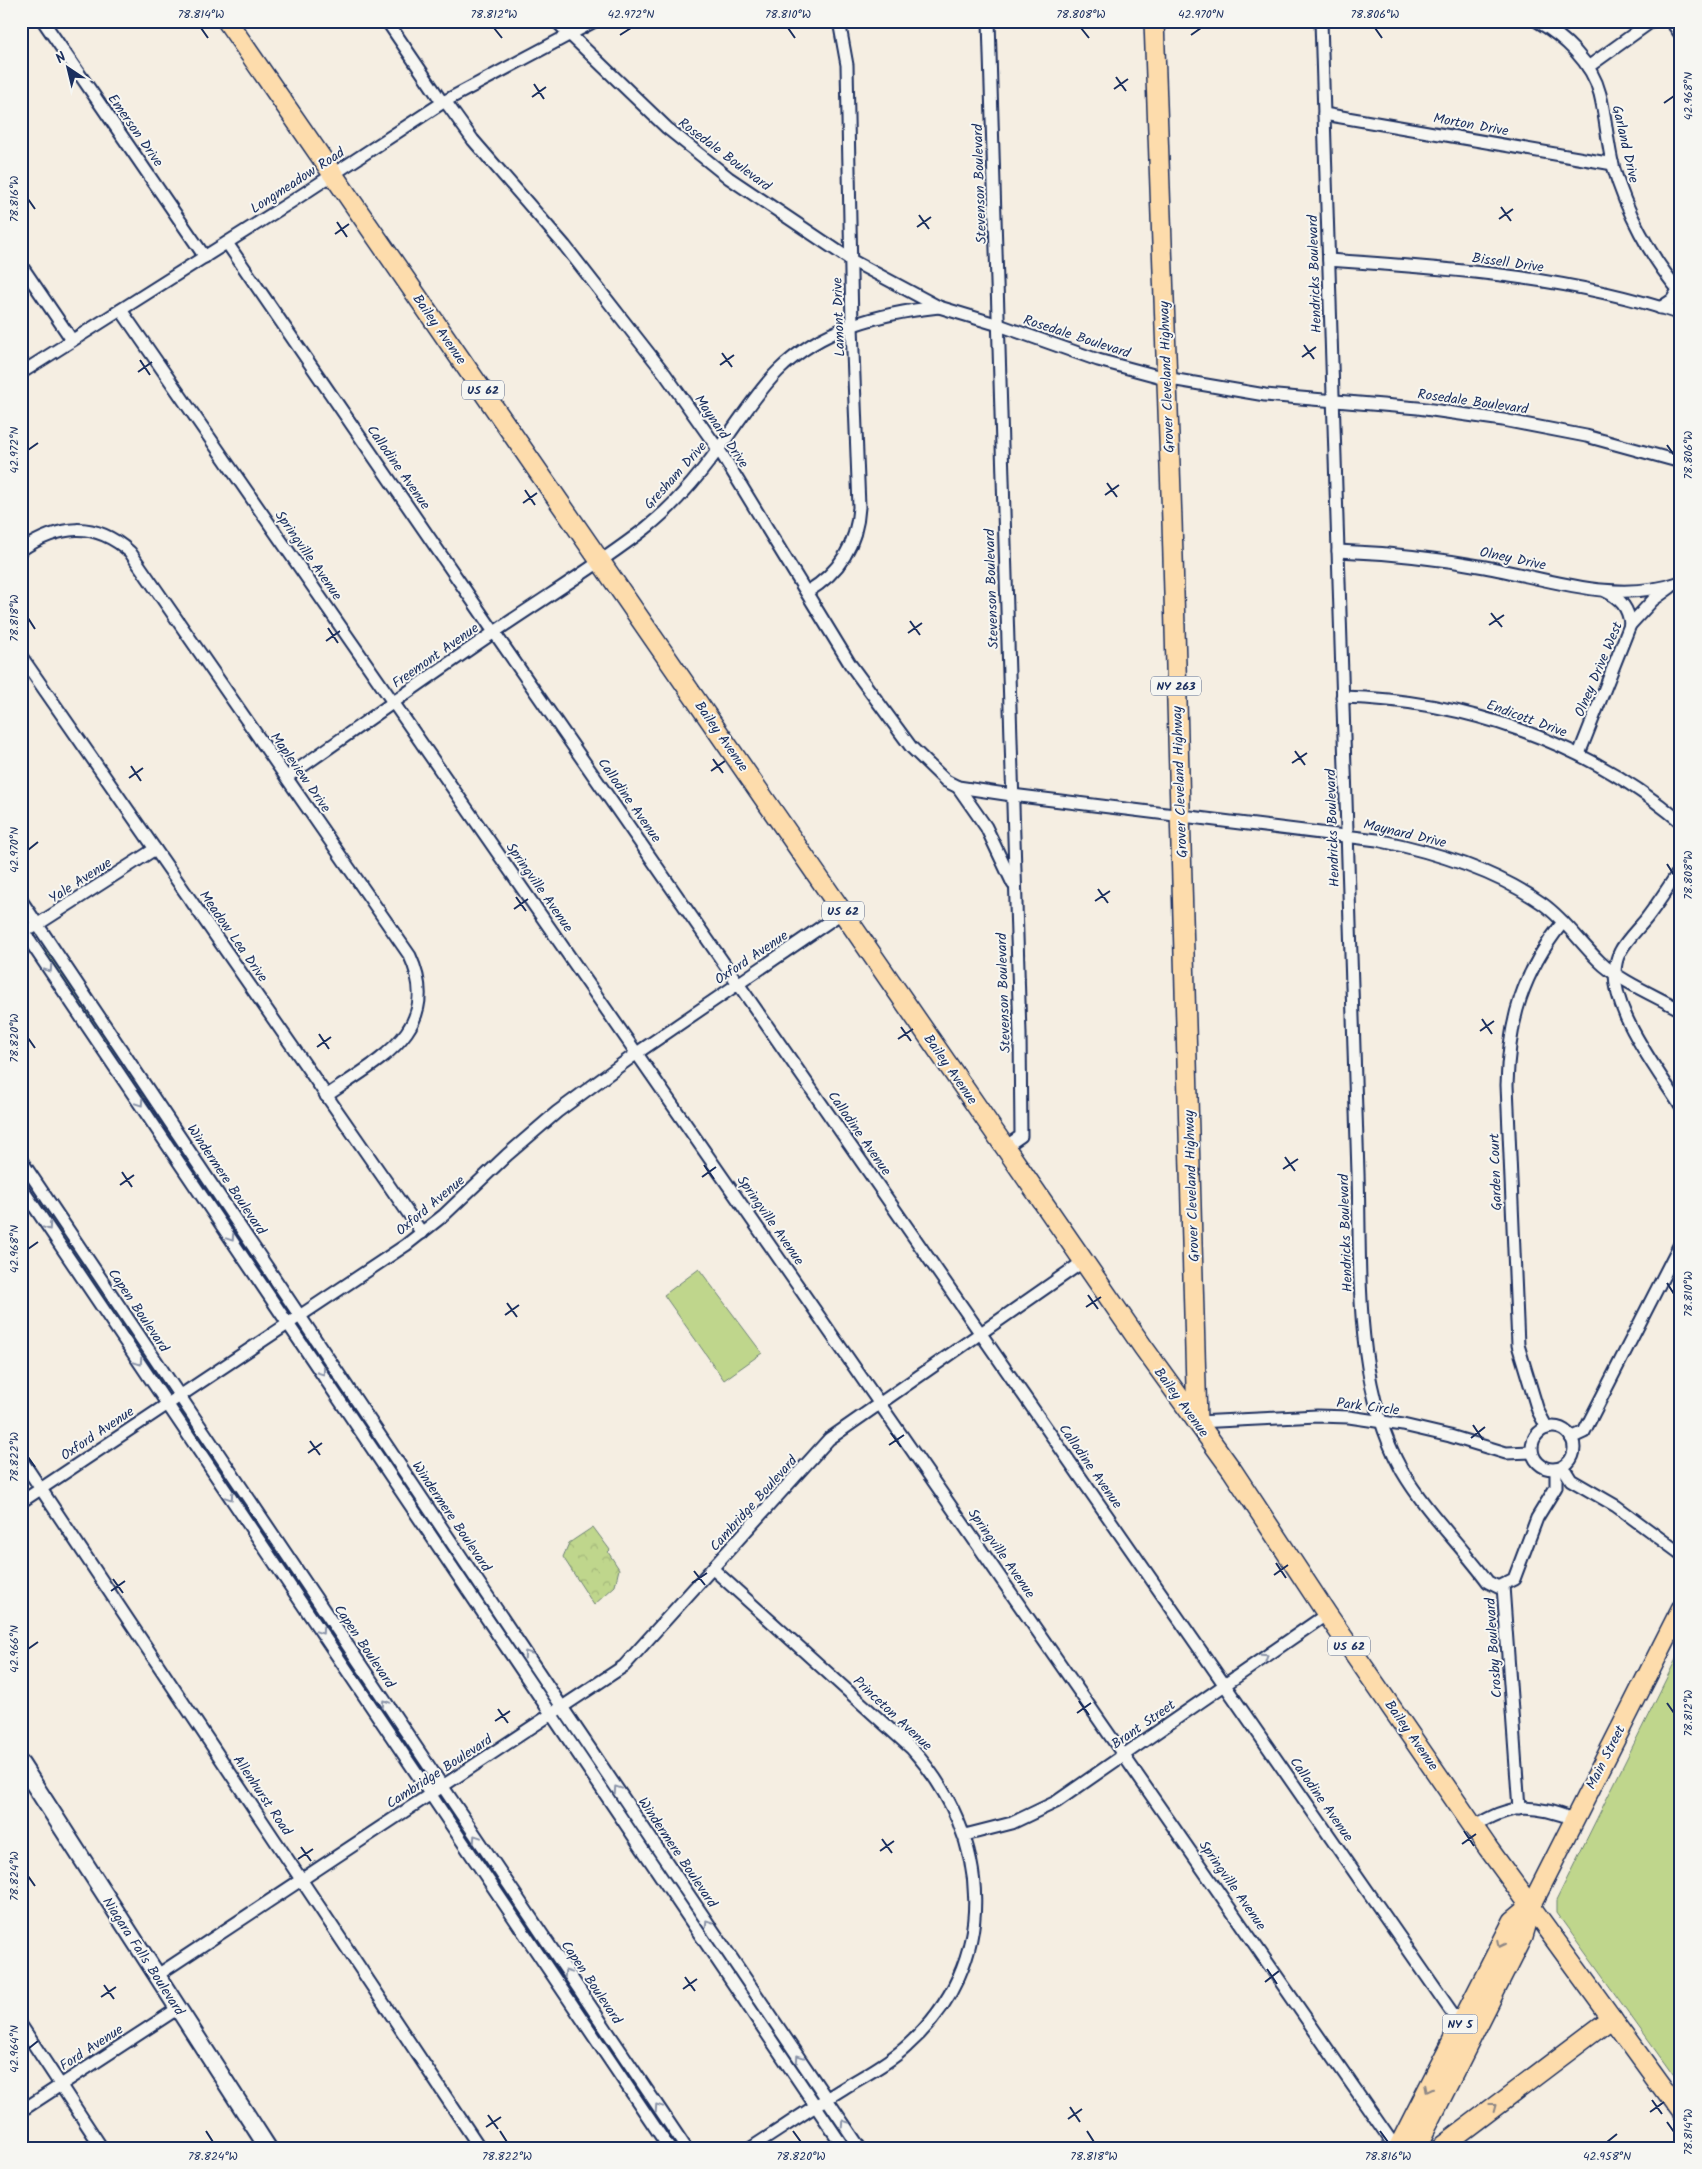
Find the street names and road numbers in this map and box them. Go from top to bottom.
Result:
street label: Emerson Drive [102,90,169,172]
street label: Garland Drive [1605,103,1645,186]
street label: Morton Drive [1431,108,1511,143]
street label: Rosedale Boulevard [673,112,776,198]
street label: Stevenson Boulevard [967,123,993,244]
street label: Longmeadow Road [246,142,350,220]
street label: Hendricks Boulevard [1302,213,1328,333]
street label: Bissell Drive [1471,247,1546,279]
street label: Lamont Drive [827,276,851,357]
street label: Bailey Avenue [407,290,472,370]
street label: Grover Cleveland Highway [1153,300,1181,453]
street label: Rosedale Boulevard [1020,309,1134,365]
road number: US 62 [462,380,504,400]
street label: Rosedale Boulevard [1416,383,1531,421]
street label: Maynard Drive [688,390,754,473]
street label: Callodine Avenue [361,421,436,515]
street label: Gresham Drive [639,436,713,515]
street label: Springville Avenue [269,506,348,606]
street label: Stevenson Boulevard [979,528,1005,649]
street label: Olney Drive [1478,541,1549,577]
street label: Freemont Avenue [388,617,484,694]
street label: Olney Drive West [1569,618,1629,720]
road number: NY 263 [1151,676,1201,696]
street label: Endicott Drive [1483,694,1571,744]
street label: Bailey Avenue [689,697,754,777]
street label: Grover Cleveland Highway [1166,705,1194,858]
street label: Mapleview Drive [264,728,336,818]
street label: Callodine Avenue [592,754,667,848]
street label: Hendricks Boulevard [1320,767,1346,887]
street label: Maynard Drive [1361,814,1449,854]
street label: Springville Avenue [500,838,579,938]
street label: Yale Avenue [45,852,117,909]
street label: Meadow Lea Drive [193,886,273,988]
road number: US 62 [822,901,864,920]
street label: Oxford Avenue [710,925,793,991]
street label: Stevenson Boulevard [991,932,1017,1053]
street label: Bailey Avenue [918,1030,983,1110]
street label: Callodine Avenue [822,1087,897,1181]
street label: Grover Cleveland Highway [1178,1109,1206,1262]
street label: Windermere Boulevard [181,1120,272,1240]
street label: Garden Court [1484,1132,1508,1211]
street label: Oxford Avenue [391,1170,471,1241]
street label: Springville Avenue [731,1171,810,1271]
street label: Hendricks Boulevard [1333,1172,1359,1292]
street label: Capen Boulevard [102,1264,175,1358]
street label: Bailey Avenue [1148,1363,1215,1443]
street label: Park Circle [1335,1392,1401,1422]
street label: Oxford Avenue [56,1401,139,1467]
street label: Callodine Avenue [1053,1420,1128,1514]
street label: Cambridge Boulevard [704,1450,804,1557]
street label: Windermere Boulevard [406,1457,497,1577]
street label: Springville Avenue [962,1504,1041,1604]
street label: Crosby Boulevard [1479,1596,1508,1699]
street label: Capen Boulevard [328,1600,401,1694]
road number: US 62 [1328,1636,1370,1655]
street label: Princeton Avenue [848,1671,937,1757]
street label: Brant Street [1107,1694,1181,1755]
street label: Bailey Avenue [1379,1696,1444,1776]
street label: Main Street [1580,1721,1632,1793]
street label: Cambridge Boulevard [382,1729,498,1814]
street label: Allenhurst Road [227,1751,298,1841]
street label: Callodine Avenue [1284,1753,1359,1847]
street label: Windermere Boulevard [632,1793,723,1913]
street label: Springville Avenue [1193,1836,1272,1936]
street label: Niagara Falls Boulevard [96,1893,190,2021]
street label: Capen Boulevard [555,1936,628,2030]
road number: NY 5 [1442,2015,1478,2034]
street label: Ford Avenue [55,2019,128,2077]

